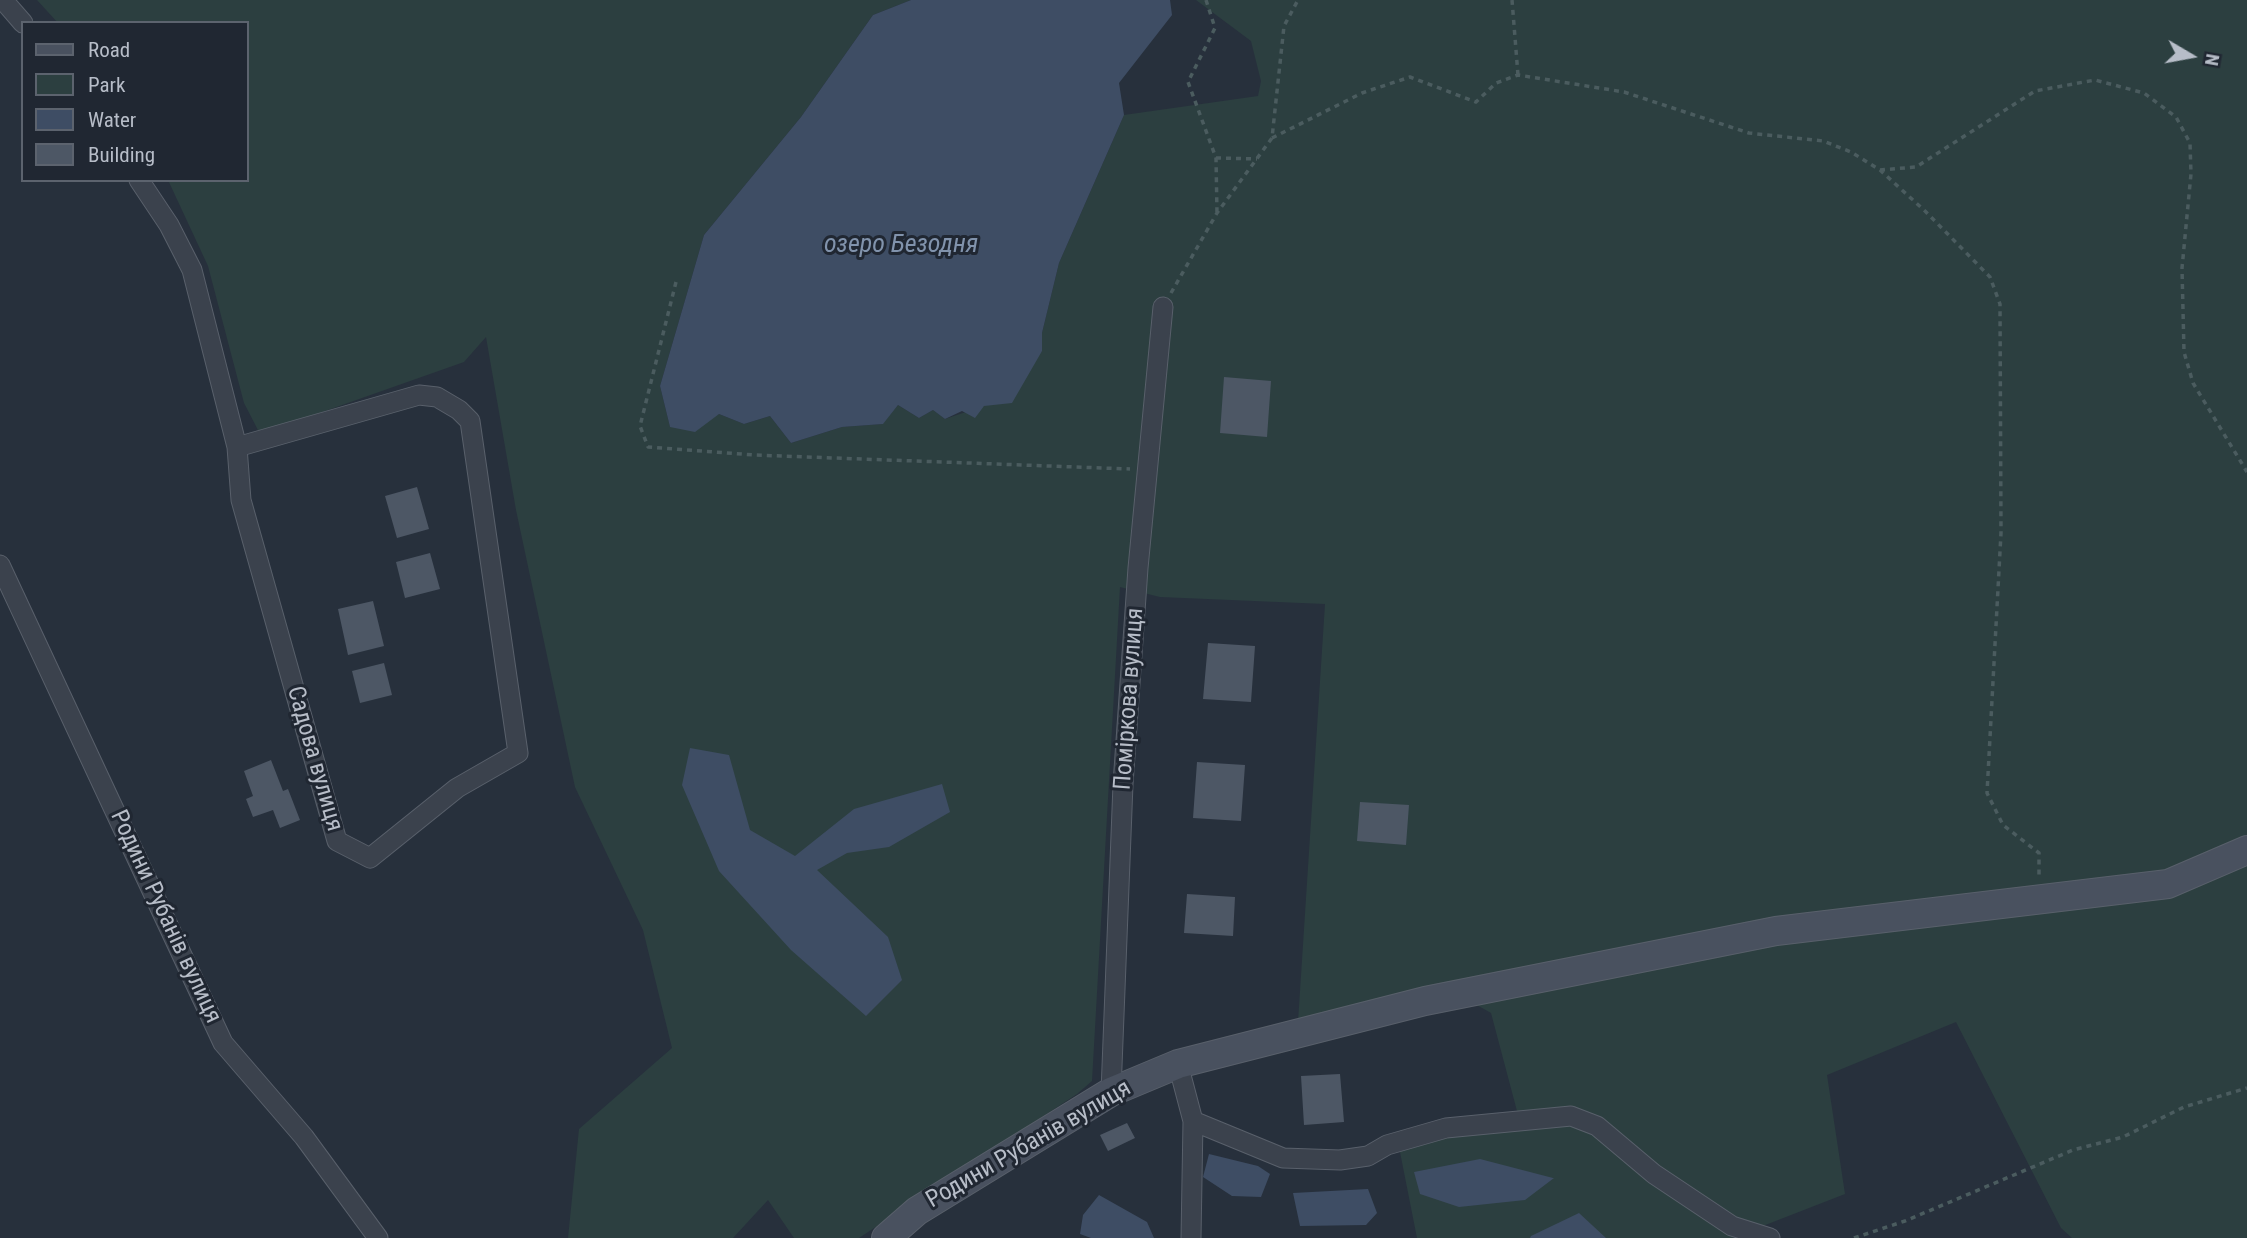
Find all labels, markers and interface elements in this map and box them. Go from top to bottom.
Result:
legend [21,21,248,182]
north arrow [2156,21,2226,91]
text: Road [88,38,130,62]
text: N [2200,52,2225,67]
text: Park [88,73,125,97]
text: Water [88,108,136,132]
text: Building [88,143,155,167]
water label: озеро Безодня [824,229,978,261]
street label: Поміркова вулиця [1109,607,1151,791]
street label: Садова вулиця [280,683,348,835]
street label: Родини Рубанів вулиця [103,806,227,1028]
street label: Родини Рубанів вулиця [922,1075,1136,1215]

